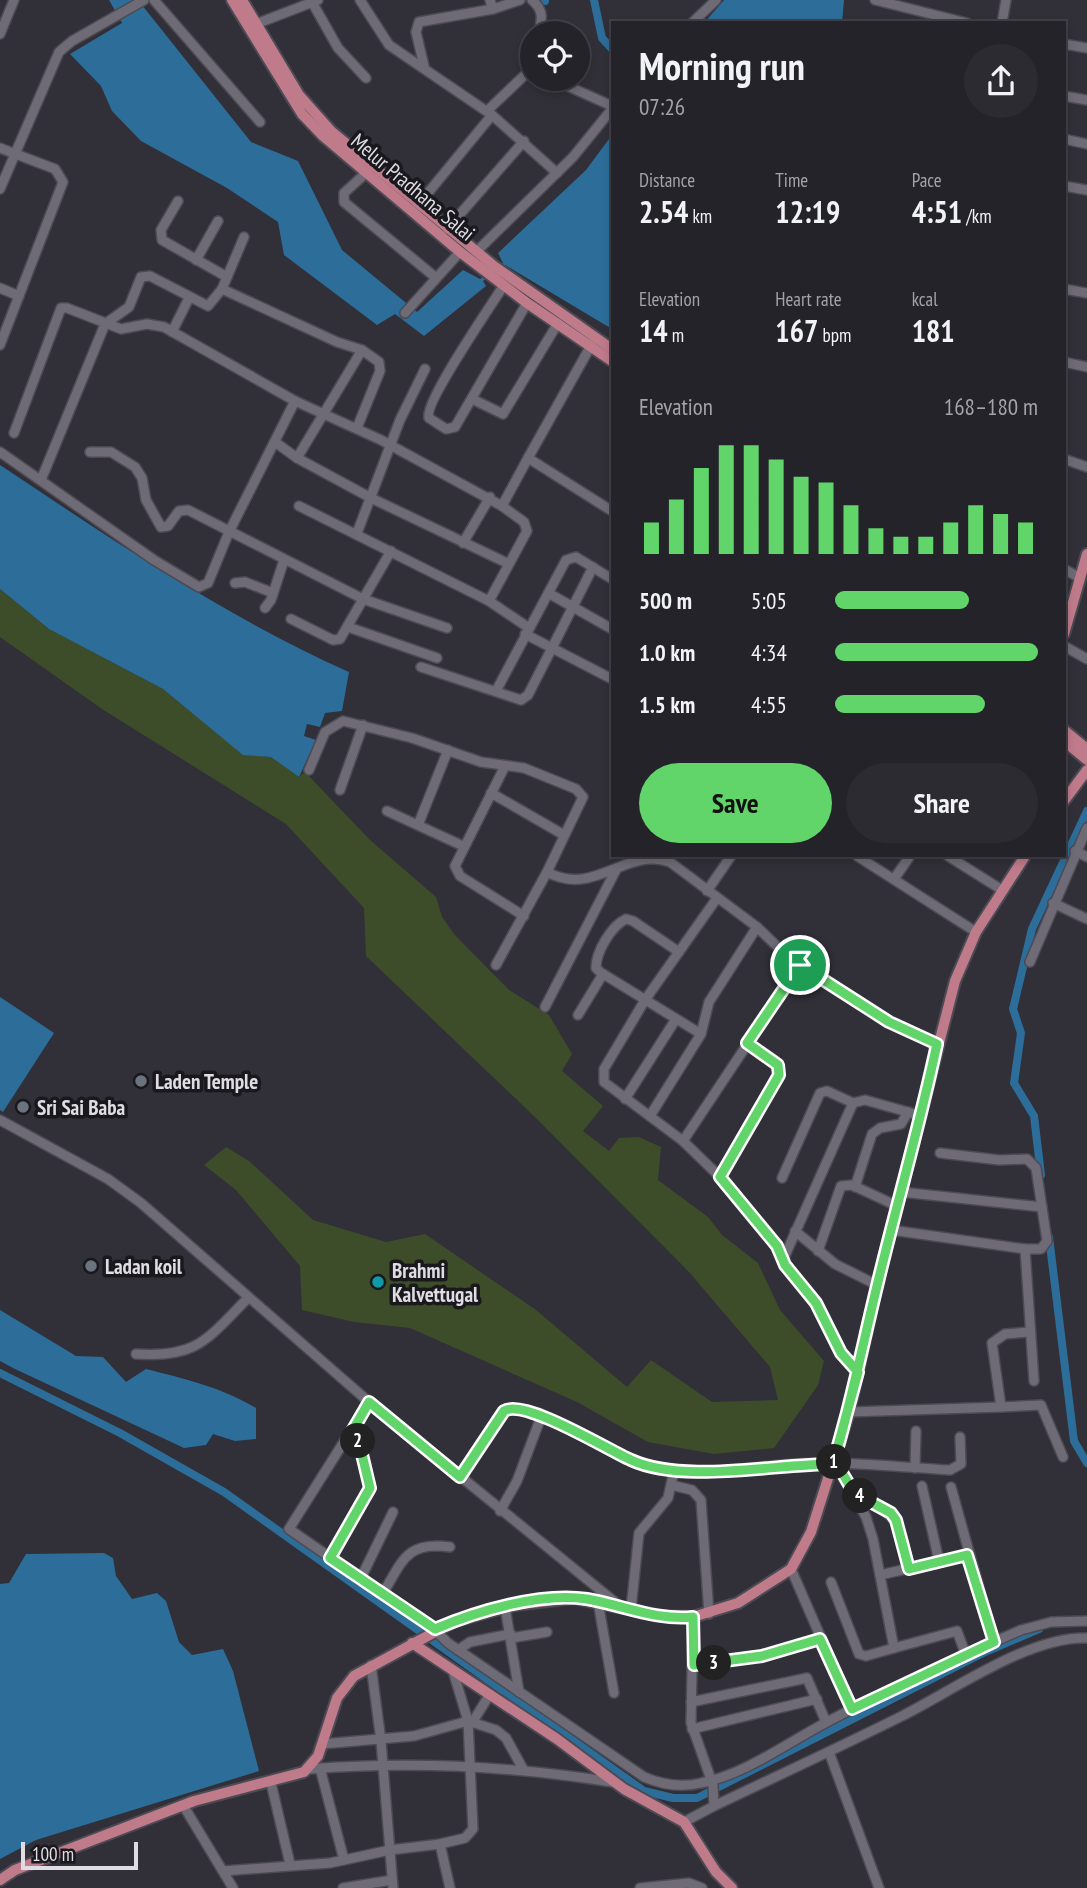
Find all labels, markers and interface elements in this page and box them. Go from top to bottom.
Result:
map controls [520,21,590,91]
button: locate [520,21,590,91]
text: Morning run [639,41,805,90]
button: share [964,44,1038,118]
text: 07:26 [639,92,685,121]
street label: Melur Pradhana Salai [346,127,480,247]
text: Distance [639,168,695,192]
text: Time [775,168,808,192]
text: Pace [912,168,942,192]
text: 2.54 [639,192,688,231]
text: 12:19 [775,192,840,231]
text: 4:51 [912,192,962,231]
text: km [688,204,712,228]
text: /km [962,204,992,228]
text: Elevation [639,287,700,311]
text: Heart rate [775,287,842,311]
text: kcal [912,287,938,311]
text: 14 [639,311,668,350]
text: 167 [775,311,818,350]
text: 181 [912,311,955,350]
text: m [668,323,684,347]
text: bpm [818,323,851,347]
text: Elevation [639,392,713,421]
text: 168–180 m [944,392,1038,421]
text: 500 m [639,586,692,615]
text: 5:05 [751,586,787,615]
text: 1.0 km [639,638,695,667]
text: 4:34 [751,638,787,667]
text: 1.5 km [639,690,695,719]
text: 4:55 [751,690,787,719]
button: Save [639,763,832,843]
button: Share [846,763,1038,843]
pin [770,935,830,995]
icon: arrive [781,946,819,984]
place label: Laden Temple [155,1068,258,1095]
marker: Laden Temple [133,1073,149,1089]
place label: Sri Sai Baba [37,1094,126,1121]
marker: Sri Sai Baba [15,1099,31,1115]
place label: Ladan koil [105,1253,183,1280]
place label: Brahmi Kalvettugal [392,1257,479,1308]
marker: Ladan koil [83,1258,99,1274]
marker: Brahmi Kalvettugal [370,1274,386,1290]
pin: 2 [340,1424,376,1458]
text: 2 [353,1428,362,1452]
pin: 1 [816,1444,852,1480]
text: 1 [829,1449,838,1473]
pin: 4 [842,1478,878,1514]
text: 4 [855,1483,864,1507]
pin: 3 [696,1646,732,1680]
text: 3 [709,1650,718,1674]
scale bar [21,1839,138,1871]
text: 100 m [32,1842,74,1866]

